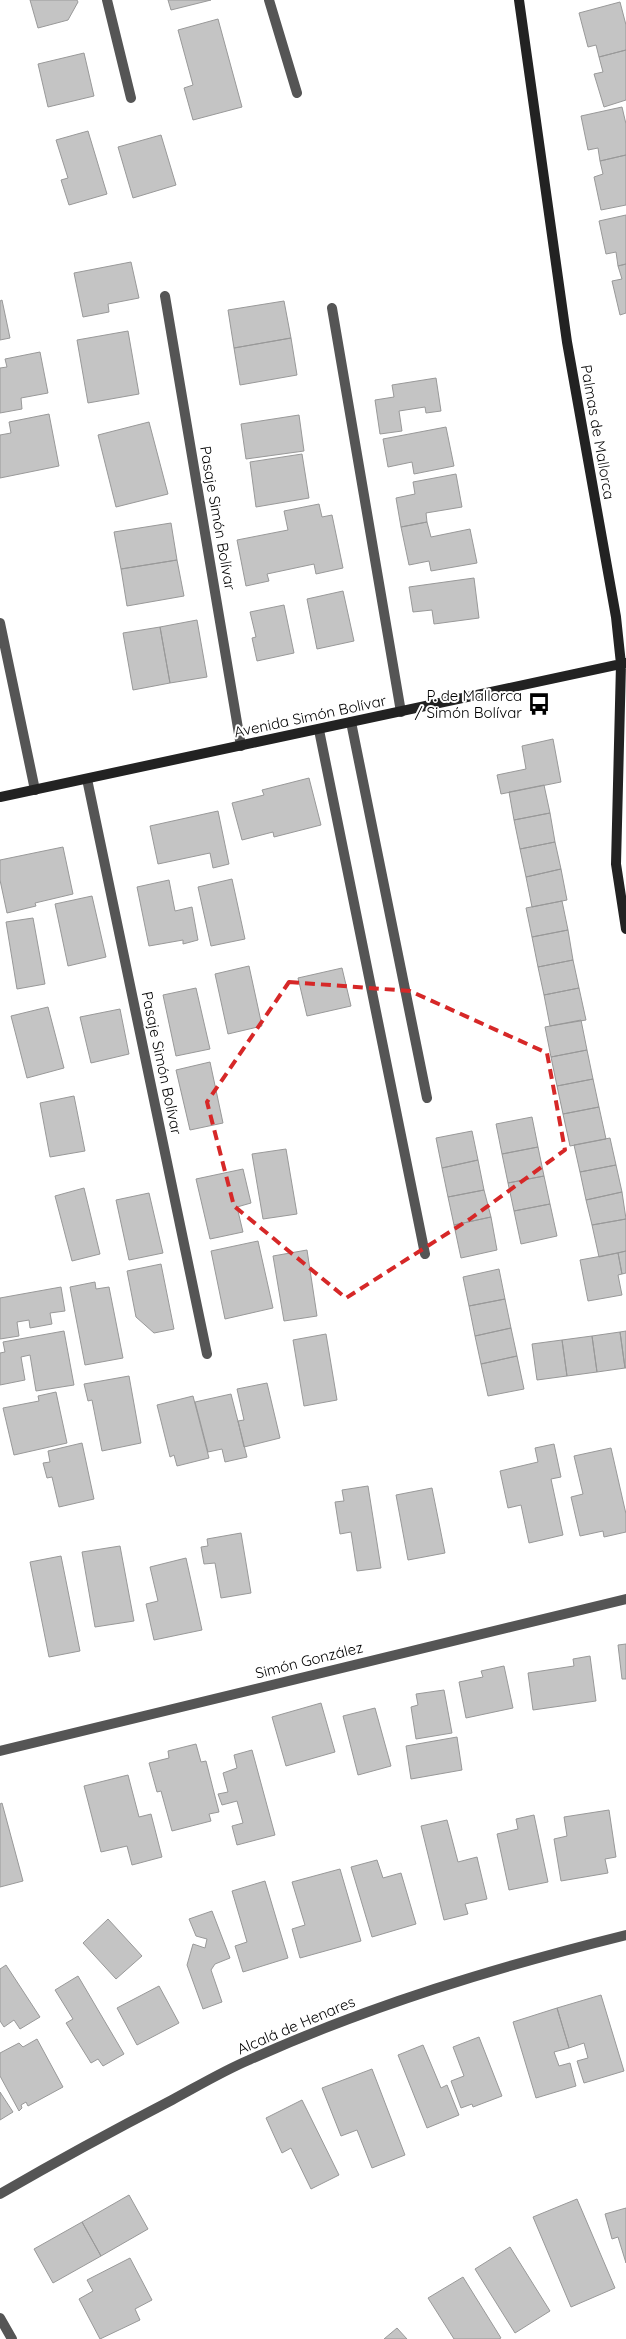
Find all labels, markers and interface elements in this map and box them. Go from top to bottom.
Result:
street label: Palmas de Mallorca [577,363,619,501]
street label: Pasaje Simón Bolívar [196,444,240,592]
place label: P. de Mallorca / Simón Bolívar [415,686,522,722]
street label: Avenida Simón Bolívar [232,691,388,741]
bus stop icon: P. de Mallorca / Simón Bolívar [526,691,552,717]
street label: Pasaje Simón Bolívar [138,990,187,1137]
street label: Simón González [253,1637,365,1683]
street label: Alcalá de Henares [234,1992,358,2058]

